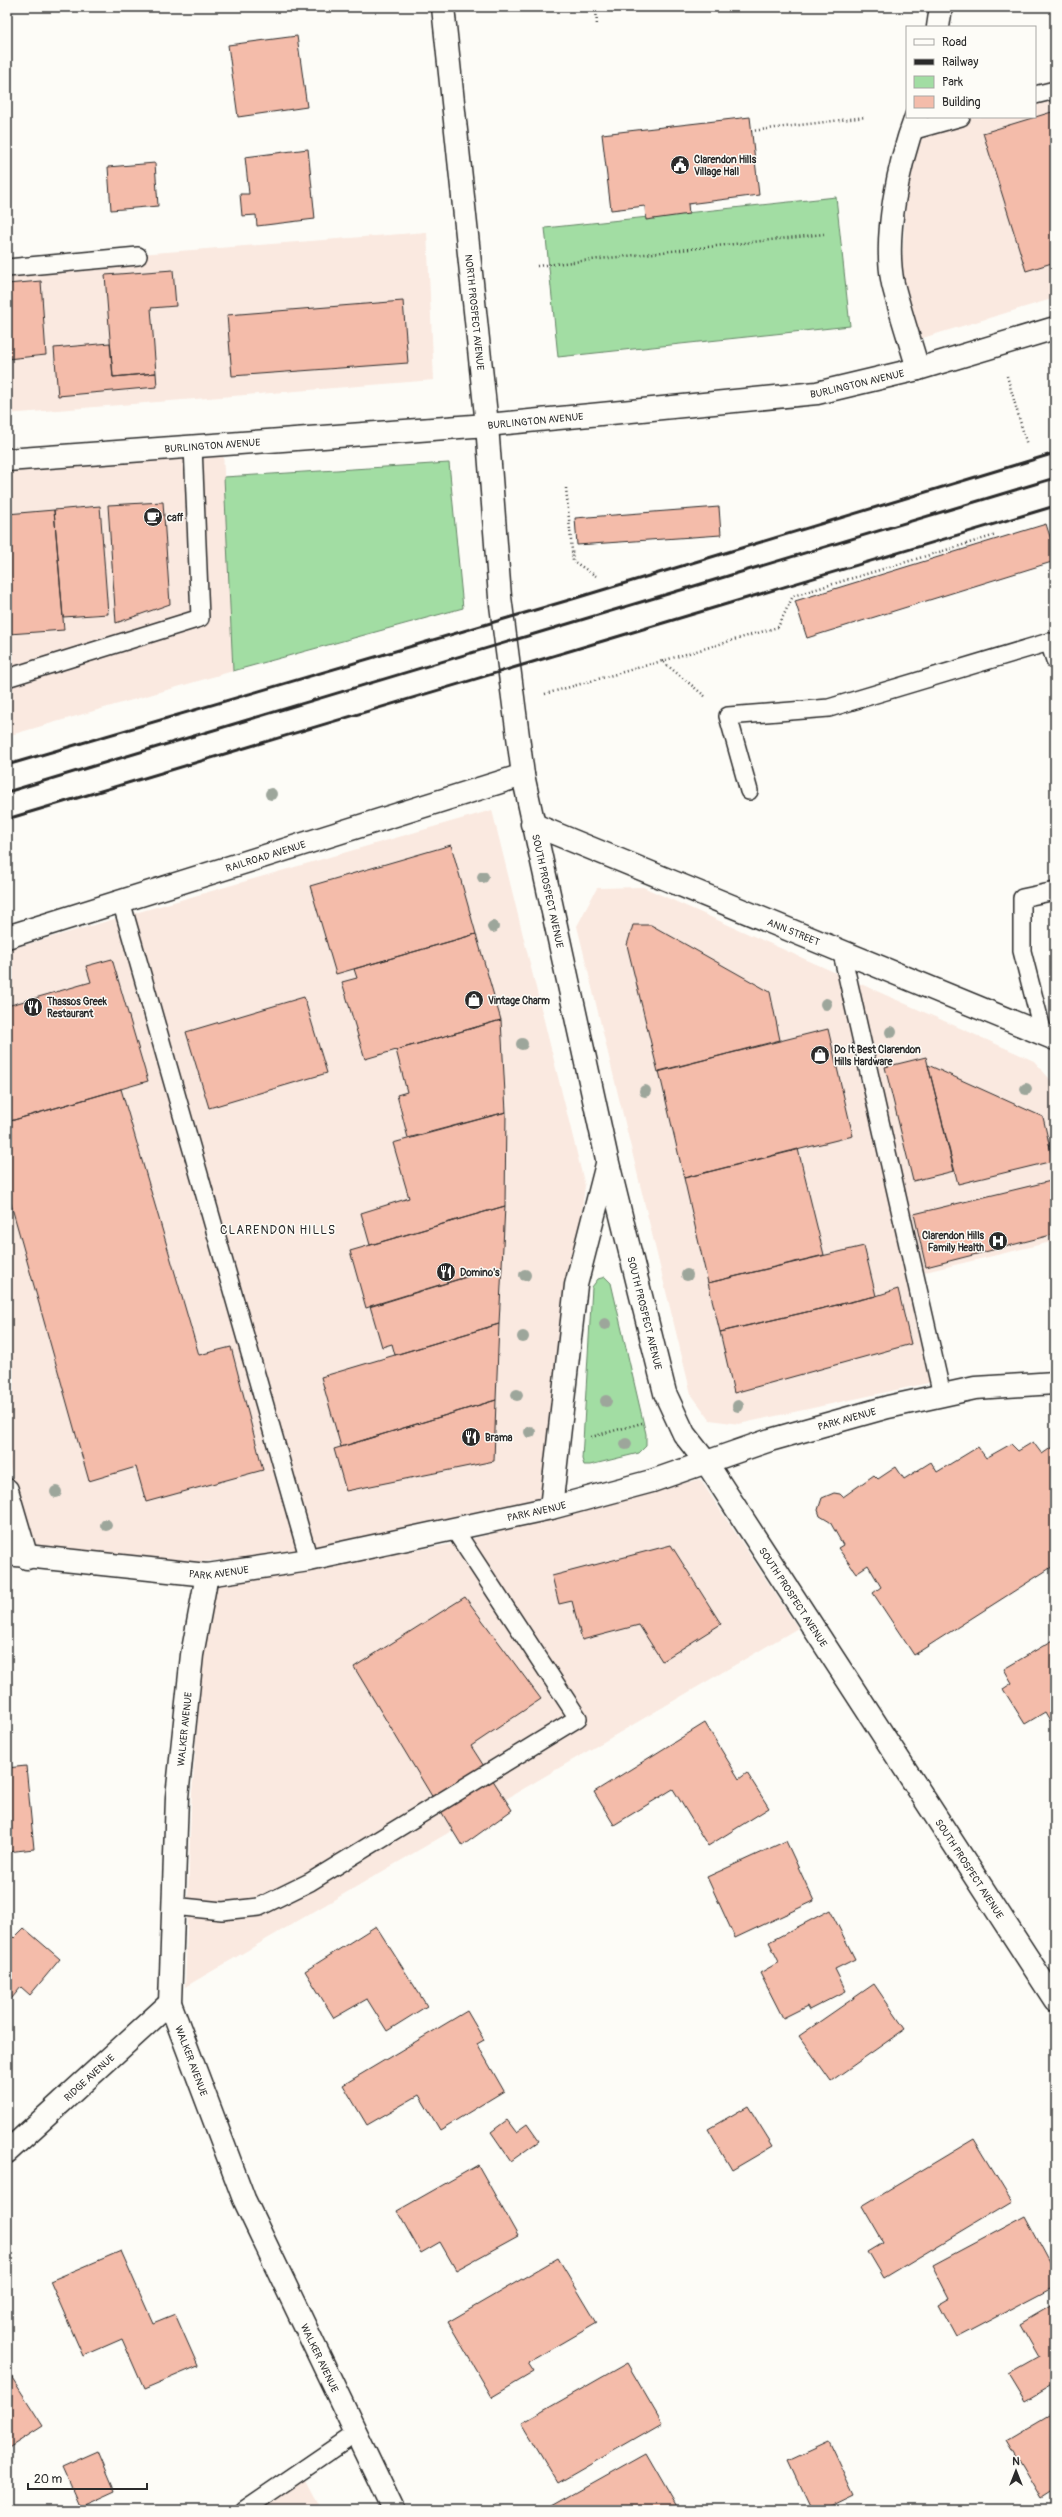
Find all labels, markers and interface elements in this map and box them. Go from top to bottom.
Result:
legend [906,26,1036,118]
text: Road [942,35,967,50]
text: Railway [942,55,978,70]
text: Park [942,75,963,90]
text: Building [942,95,981,110]
public building icon: Clarendon Hills Village Hall [669,154,691,176]
place label: Clarendon Hills Village Hall [694,154,757,178]
street label: NORTH PROSPECT AVENUE [462,254,486,371]
street label: BURLINGTON AVENUE [810,368,905,401]
street label: BURLINGTON AVENUE [487,411,584,432]
street label: BURLINGTON AVENUE [164,437,261,455]
cafe icon: caff [142,506,164,528]
place label: caff [166,512,184,524]
street label: SOUTH PROSPECT AVENUE [529,833,566,949]
street label: RAILROAD AVENUE [224,839,307,875]
street label: ANN STREET [765,916,822,949]
shop icon: Vintage Charm [463,989,485,1011]
place label: Vintage Charm [488,995,550,1007]
restaurant icon: Thassos Greek Restaurant [22,996,44,1018]
place label: Thassos Greek Restaurant [46,996,108,1020]
shop icon: Do It Best Clarendon Hills Hardware [809,1044,831,1066]
place label: Do It Best Clarendon Hills Hardware [834,1044,921,1068]
district label: CLARENDON HILLS [220,1223,336,1238]
place label: Clarendon Hills Family Health [922,1230,985,1254]
hospital icon: Clarendon Hills Family Health [987,1230,1009,1252]
street label: SOUTH PROSPECT AVENUE [624,1255,664,1371]
restaurant icon: Domino's [435,1261,457,1283]
place label: Domino's [460,1267,500,1279]
street label: PARK AVENUE [817,1406,878,1433]
restaurant icon: Brama [460,1426,482,1448]
place label: Brama [485,1432,513,1444]
street label: PARK AVENUE [506,1499,568,1524]
street label: SOUTH PROSPECT AVENUE [756,1545,829,1649]
street label: PARK AVENUE [188,1564,250,1582]
street label: WALKER AVENUE [175,1691,195,1767]
street label: SOUTH PROSPECT AVENUE [932,1817,1006,1921]
street label: WALKER AVENUE [172,2024,210,2098]
street label: RIDGE AVENUE [62,2052,117,2104]
street label: WALKER AVENUE [298,2322,341,2395]
north arrow [996,2451,1036,2491]
text: N [1012,2455,1020,2468]
scale bar [28,2465,147,2491]
text: 20 m [34,2472,63,2487]

